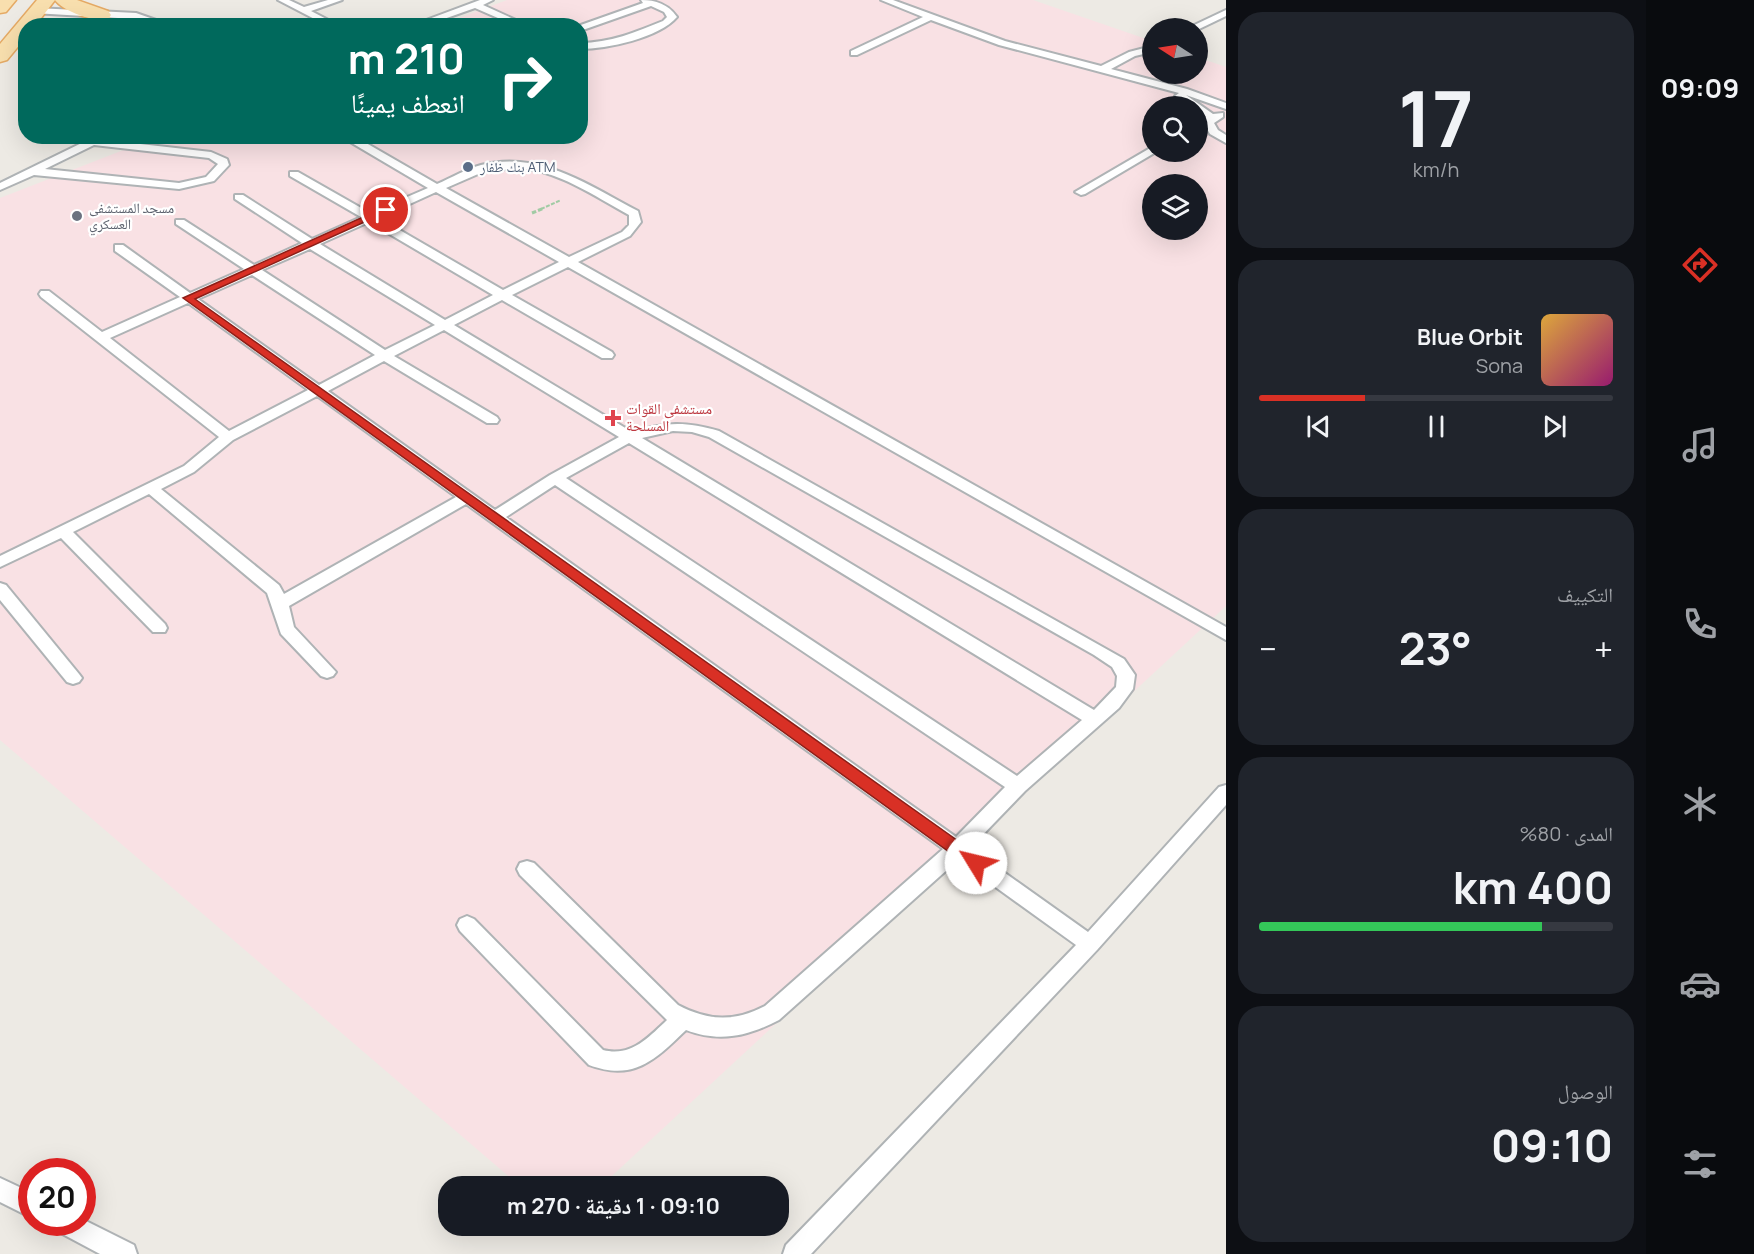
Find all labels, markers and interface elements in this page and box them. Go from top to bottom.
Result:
north arrow [1142,18,1208,84]
map controls [1142,18,1208,240]
text: 210 m [348,29,465,87]
icon: right [486,42,564,120]
text: 17 [1398,64,1474,170]
text: 09:09 [1661,69,1739,106]
text: انعطف يمينًا [351,84,465,121]
button: search [1142,96,1208,162]
text: km/h [1413,156,1459,183]
place label: بنك ظفار ATM [479,157,556,176]
marker: بنك ظفار ATM [461,160,475,174]
button: layers [1142,174,1208,240]
pin [360,184,411,235]
icon: arrive [369,193,402,226]
place label: مسجد المستشفى العسكري [89,198,174,236]
marker: مسجد المستشفى العسكري [70,209,84,223]
icon: directions [1679,244,1721,286]
text: Blue Orbit [1417,322,1523,352]
text: Sona [1476,352,1523,379]
place label: مستشفى القوات المسلحة [626,398,712,436]
marker: مستشفى القوات المسلحة [604,409,622,427]
icon: previous [1302,410,1335,443]
icon: pause [1420,410,1453,443]
icon: next [1538,410,1571,443]
icon: music [1679,424,1721,466]
text: التكييف [1557,581,1613,608]
icon: phone [1679,603,1721,645]
text: 23° [1399,617,1472,679]
text: − [1259,626,1277,671]
text: + [1594,626,1613,671]
icon: climate [1679,783,1721,825]
text: المدى · 80% [1520,820,1613,847]
position arrow [944,831,1008,895]
text: 400 km [1453,856,1613,918]
icon: car [1679,963,1721,1005]
text: الوصول [1558,1078,1613,1105]
text: 09:10 [1491,1114,1613,1176]
icon: filters [1679,1143,1721,1185]
speed limit sign: 20 [18,1158,96,1236]
text: 09:10 · 1 دقيقة · 270 m [507,1191,720,1221]

